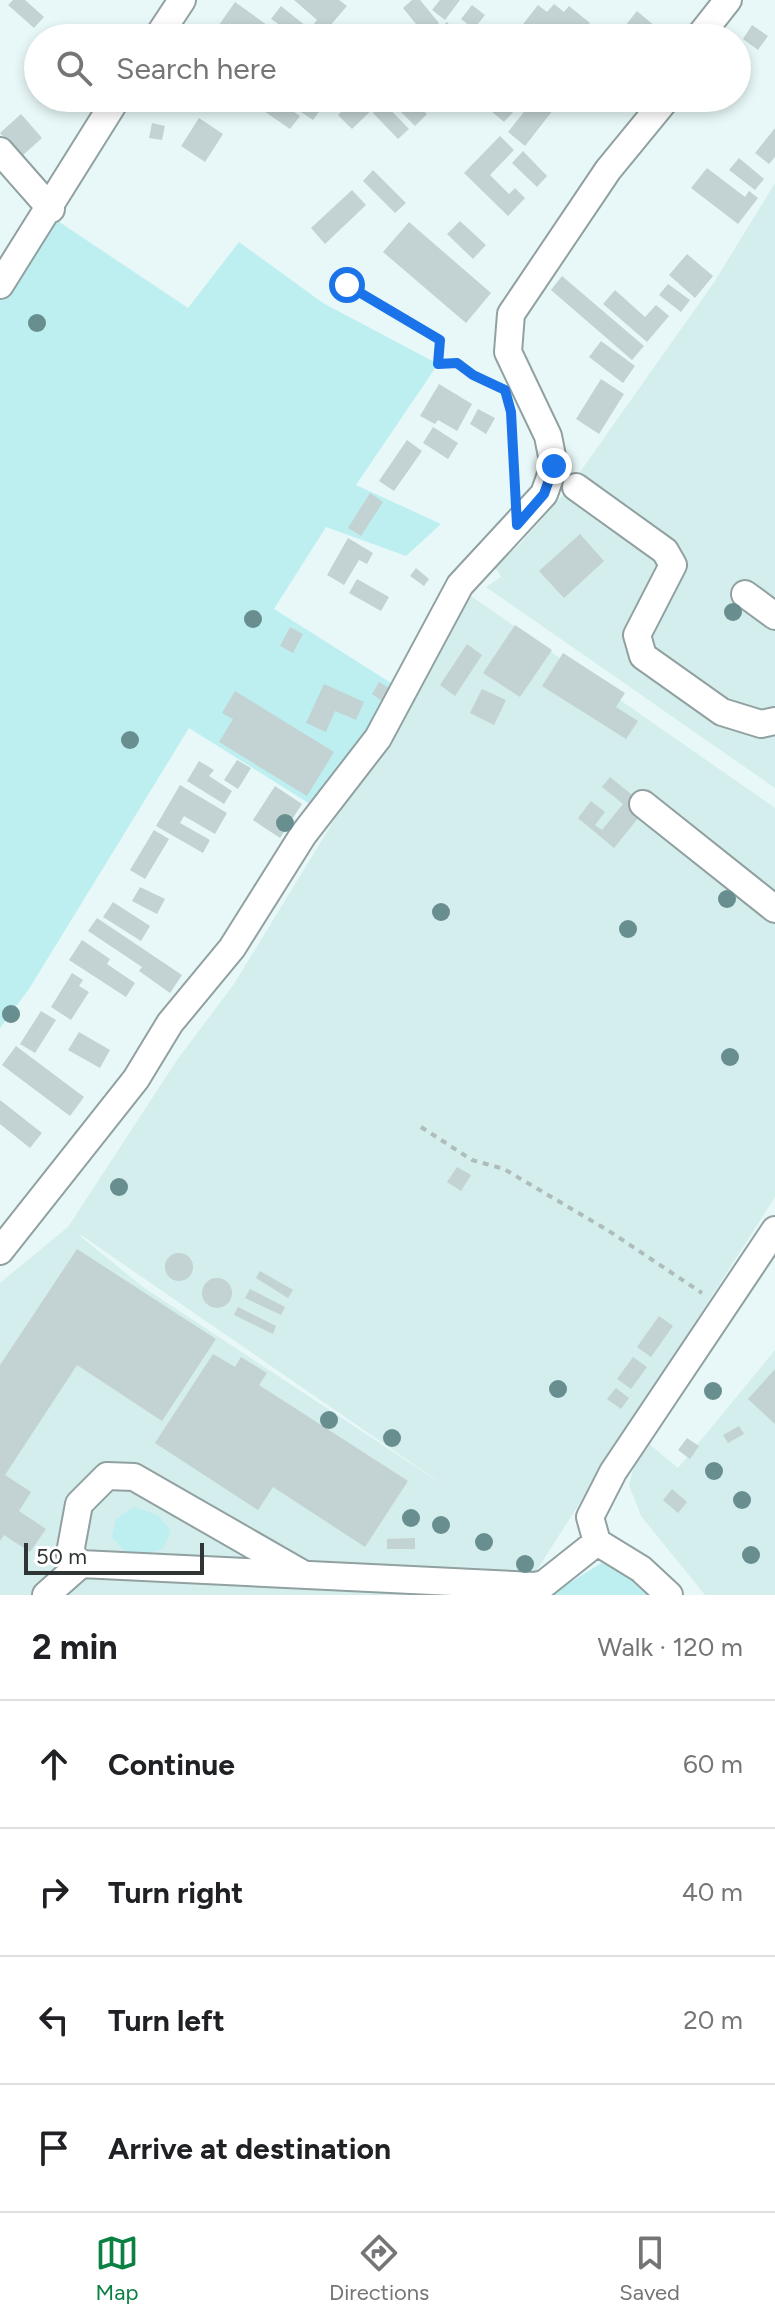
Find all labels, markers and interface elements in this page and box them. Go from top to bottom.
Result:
search box [24,24,751,112]
icon: search [52,46,96,90]
text: Search here [116,50,276,87]
route start [329,267,365,303]
route end [536,448,572,484]
scale bar [24,1539,204,1575]
text: 50 m [36,1543,87,1570]
text: 2 min [32,1627,118,1668]
text: Walk · 120 m [598,1631,743,1663]
icon: ahead [32,1742,76,1786]
text: Continue [108,1746,235,1783]
text: 60 m [683,1748,743,1780]
icon: right [32,1870,76,1914]
text: Turn right [108,1874,243,1911]
text: 40 m [682,1876,743,1908]
icon: left [32,1998,76,2042]
text: Turn left [108,2002,225,2039]
text: 20 m [683,2004,743,2036]
icon: arrive [32,2126,76,2170]
text: Arrive at destination [108,2130,391,2167]
tab: Map [95,2231,139,2306]
tab: Directions [329,2231,429,2306]
tab: Saved [619,2231,680,2306]

